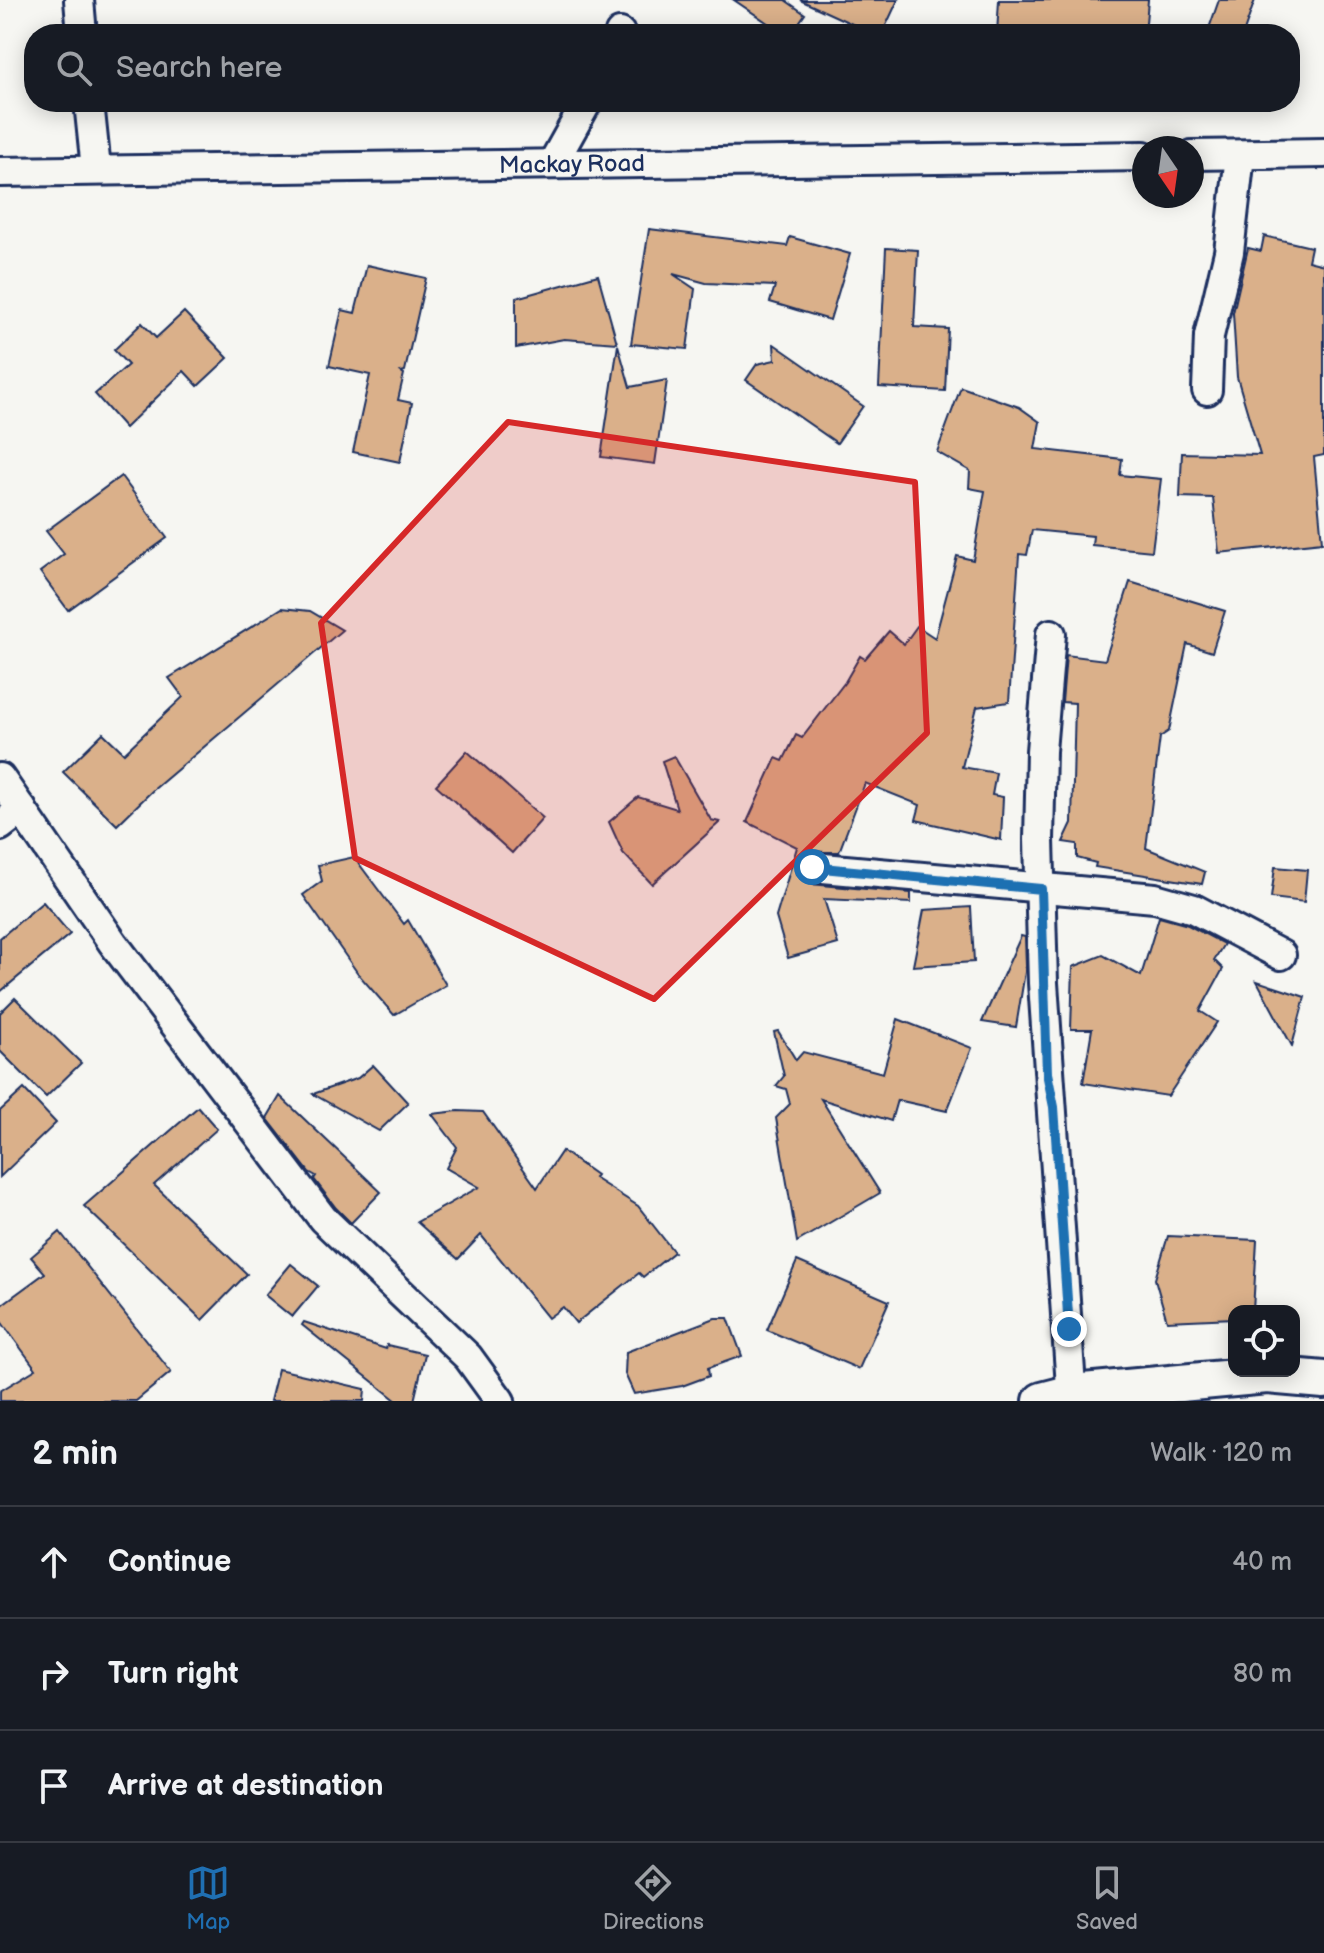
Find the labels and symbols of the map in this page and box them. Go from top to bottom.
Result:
north arrow [1132,136,1204,208]
street label: Mackay Road [499,148,645,180]
route start [794,849,830,885]
route end [1051,1311,1087,1347]

